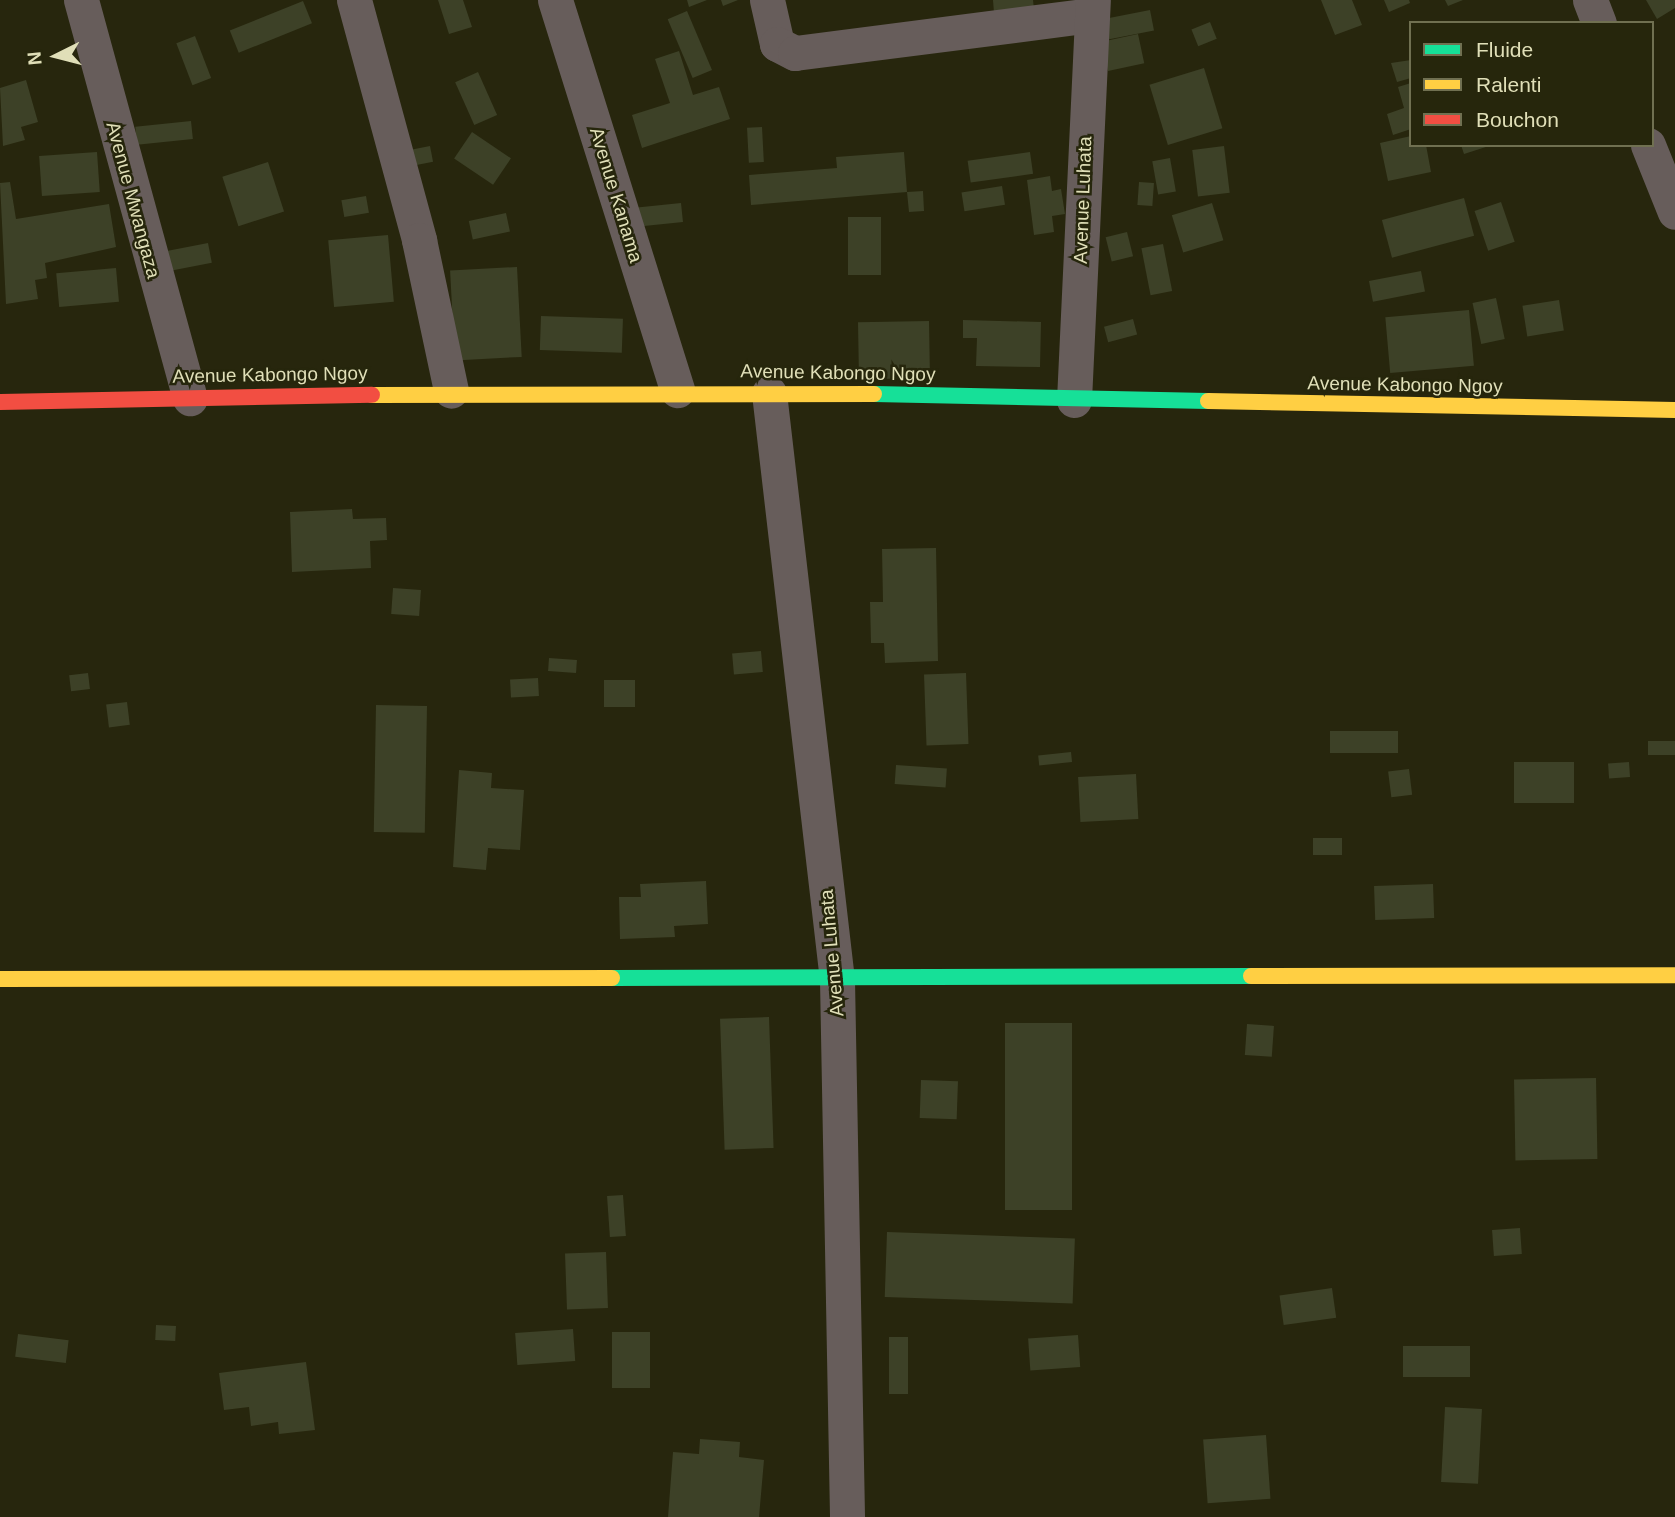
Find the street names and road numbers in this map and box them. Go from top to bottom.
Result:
street label: Avenue Mwangaza [101,119,165,281]
street label: Avenue Kanama [585,125,647,265]
street label: Avenue Luhata [1069,136,1097,264]
street label: Avenue Kabongo Ngoy [740,360,936,386]
street label: Avenue Kabongo Ngoy [172,362,368,388]
street label: Avenue Kabongo Ngoy [1307,372,1503,398]
street label: Avenue Luhata [815,889,849,1017]

